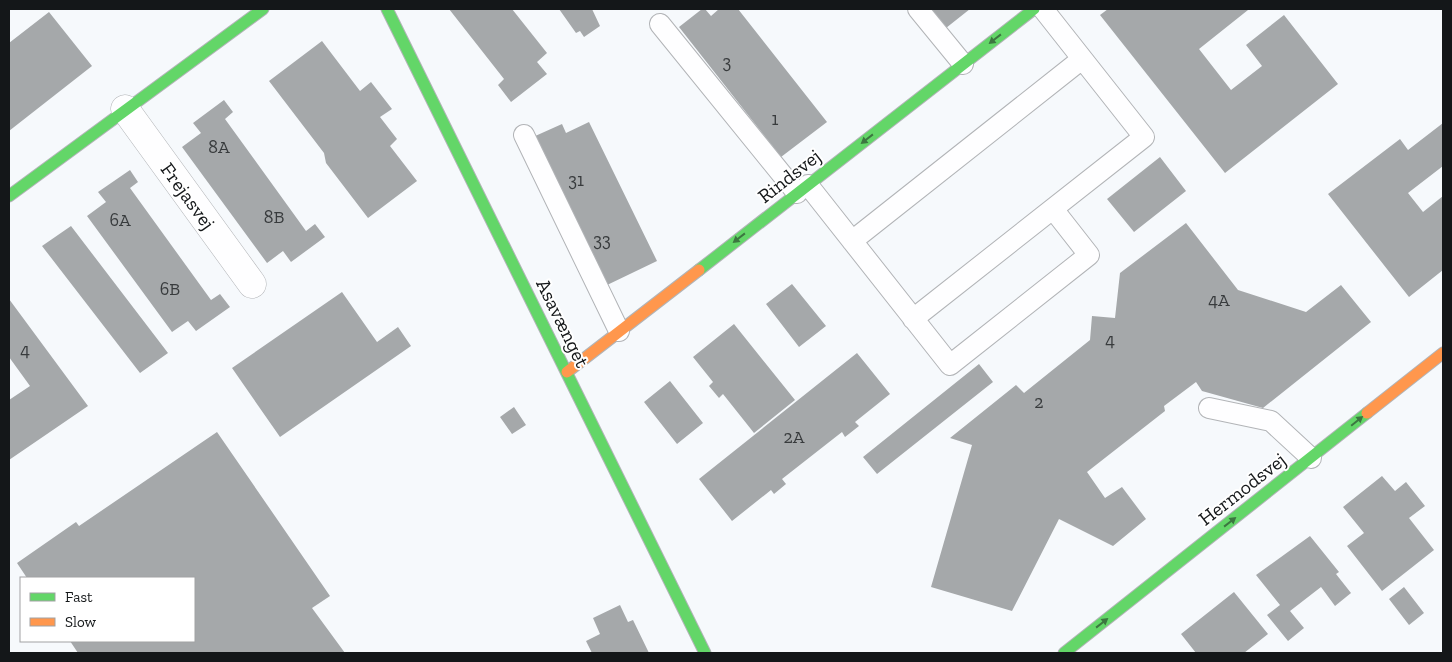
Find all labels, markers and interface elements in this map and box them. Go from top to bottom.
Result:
one-way arrow [989,33,1002,44]
house number: 3 [723,51,732,73]
house number: 1 [772,108,779,130]
one-way arrow [861,133,874,144]
house number: 8A [208,136,230,158]
street label: Rindsvej [753,144,825,208]
street label: Frejasvej [156,158,220,234]
house number: 31 [568,169,584,191]
house number: 8B [264,206,284,228]
house number: 6A [109,209,131,231]
house number: 33 [593,229,611,251]
one-way arrow [733,233,746,244]
street label: Asavænget [531,275,595,372]
house number: 6B [160,278,180,300]
house number: 4A [1208,289,1230,311]
house number: 4 [1105,329,1115,351]
house number: 4 [20,339,30,361]
house number: 2 [1034,391,1044,413]
one-way arrow [1350,416,1363,427]
house number: 2A [784,426,805,448]
street label: Hermodsvej [1194,448,1290,530]
one-way arrow [1223,517,1236,528]
legend [20,577,195,642]
text: Fast [65,588,93,606]
text: Slow [65,613,97,631]
one-way arrow [1096,618,1109,628]

